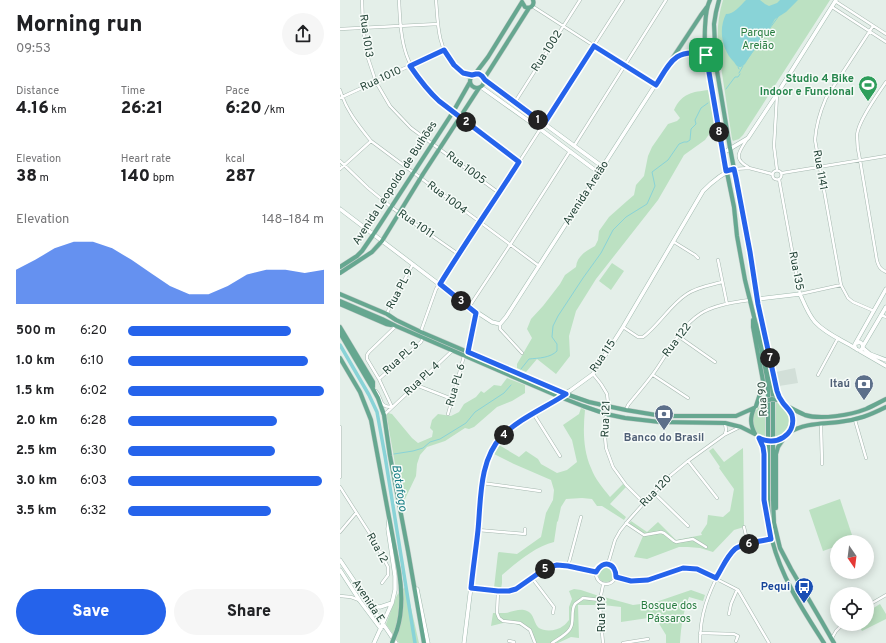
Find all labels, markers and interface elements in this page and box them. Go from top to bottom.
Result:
text: Morning run [16,12,142,39]
button: share [282,13,324,55]
street label: Rua 1013 [356,13,376,59]
park label: Parque Areião [741,26,776,53]
street label: Rua 1002 [528,28,566,74]
pin [689,38,723,72]
text: 09:53 [16,41,51,57]
icon: arrive [695,44,717,66]
street label: Rua 1010 [358,63,404,95]
place label: Studio 4 Bike Indoor e Funcional [760,72,854,99]
sports icon: Studio 4 Bike Indoor e Funcional [857,74,879,102]
text: Distance [16,84,59,98]
text: Time [121,84,145,98]
text: Pace [225,84,250,98]
text: 4.16 [16,98,49,120]
text: 26:21 [121,98,163,120]
text: 6:20 [225,98,262,120]
text: km [49,103,67,117]
text: /km [262,103,285,117]
pin: 1 [528,110,548,130]
pin: 2 [456,112,476,132]
text: 1 [536,113,540,127]
text: 2 [463,115,469,129]
street label: Avenida Leopoldo de Bulhões [350,118,440,248]
pin: 8 [709,122,729,142]
text: 8 [716,125,722,139]
street label: Rua 1005 [443,148,489,188]
street label: Rua 1141 [810,149,830,191]
text: Elevation [16,152,61,166]
text: Heart rate [121,152,171,166]
text: kcal [225,152,245,166]
street label: Avenida Areião [560,158,612,228]
text: 38 [16,166,37,188]
text: 140 [121,166,150,188]
text: 287 [225,166,255,188]
text: m [37,171,49,185]
text: bpm [150,171,174,185]
street label: Rua 1004 [424,178,470,218]
street label: Rua 1011 [395,206,437,242]
text: Elevation [16,212,69,228]
text: 148–184 m [262,212,324,228]
street label: Rua 135 [785,250,807,292]
street label: Rua PL 9 [384,266,416,312]
pin: 3 [451,291,471,311]
text: 3 [458,294,464,308]
street label: Rua 122 [660,320,694,360]
text: 500 m [16,323,56,339]
text: 6:20 [80,323,107,339]
street label: Rua 115 [587,337,619,375]
street label: Rua PL 3 [380,338,422,378]
pin: 7 [760,348,780,368]
text: 7 [767,351,773,365]
text: 1.0 km [16,353,55,369]
text: 6:10 [80,353,104,369]
street label: Rua PL 4 [401,359,443,399]
street label: Rua PL 6 [443,362,469,408]
bank icon: Itaú [853,373,875,401]
place label: Itaú [830,377,850,391]
street label: Rua 90 [755,381,771,417]
text: 1.5 km [16,383,54,399]
text: 6:02 [80,383,107,399]
street label: Rua 121 [598,400,614,438]
bank icon: Banco do Brasil [653,403,675,431]
text: 2.0 km [16,413,58,429]
text: 6:28 [80,413,107,429]
pin: 4 [494,425,514,445]
text: 4 [500,428,508,442]
place label: Banco do Brasil [624,431,704,445]
text: 2.5 km [16,443,57,459]
text: 6:30 [80,443,107,459]
water label: Botafogo [387,464,411,513]
street label: Rua 120 [637,472,675,510]
text: 3.0 km [16,473,57,489]
text: 6:03 [80,473,107,489]
text: 3.5 km [16,503,57,519]
text: 6:32 [80,503,106,519]
street label: Rua 12 [363,530,391,566]
pin: 6 [739,534,759,554]
north arrow [830,535,874,579]
map controls [830,535,874,631]
text: 6 [746,537,752,551]
pin: 5 [535,559,555,579]
text: 5 [542,562,548,576]
bus stop icon: Pequi [793,576,815,604]
street label: Avenida E [349,577,387,625]
place label: Pequi [761,580,790,594]
button: locate [830,587,874,631]
button: Save [16,589,166,635]
button: Share [174,589,324,635]
street label: Rua 119 [595,596,609,632]
park label: Bosque dos Pássaros [641,599,697,626]

